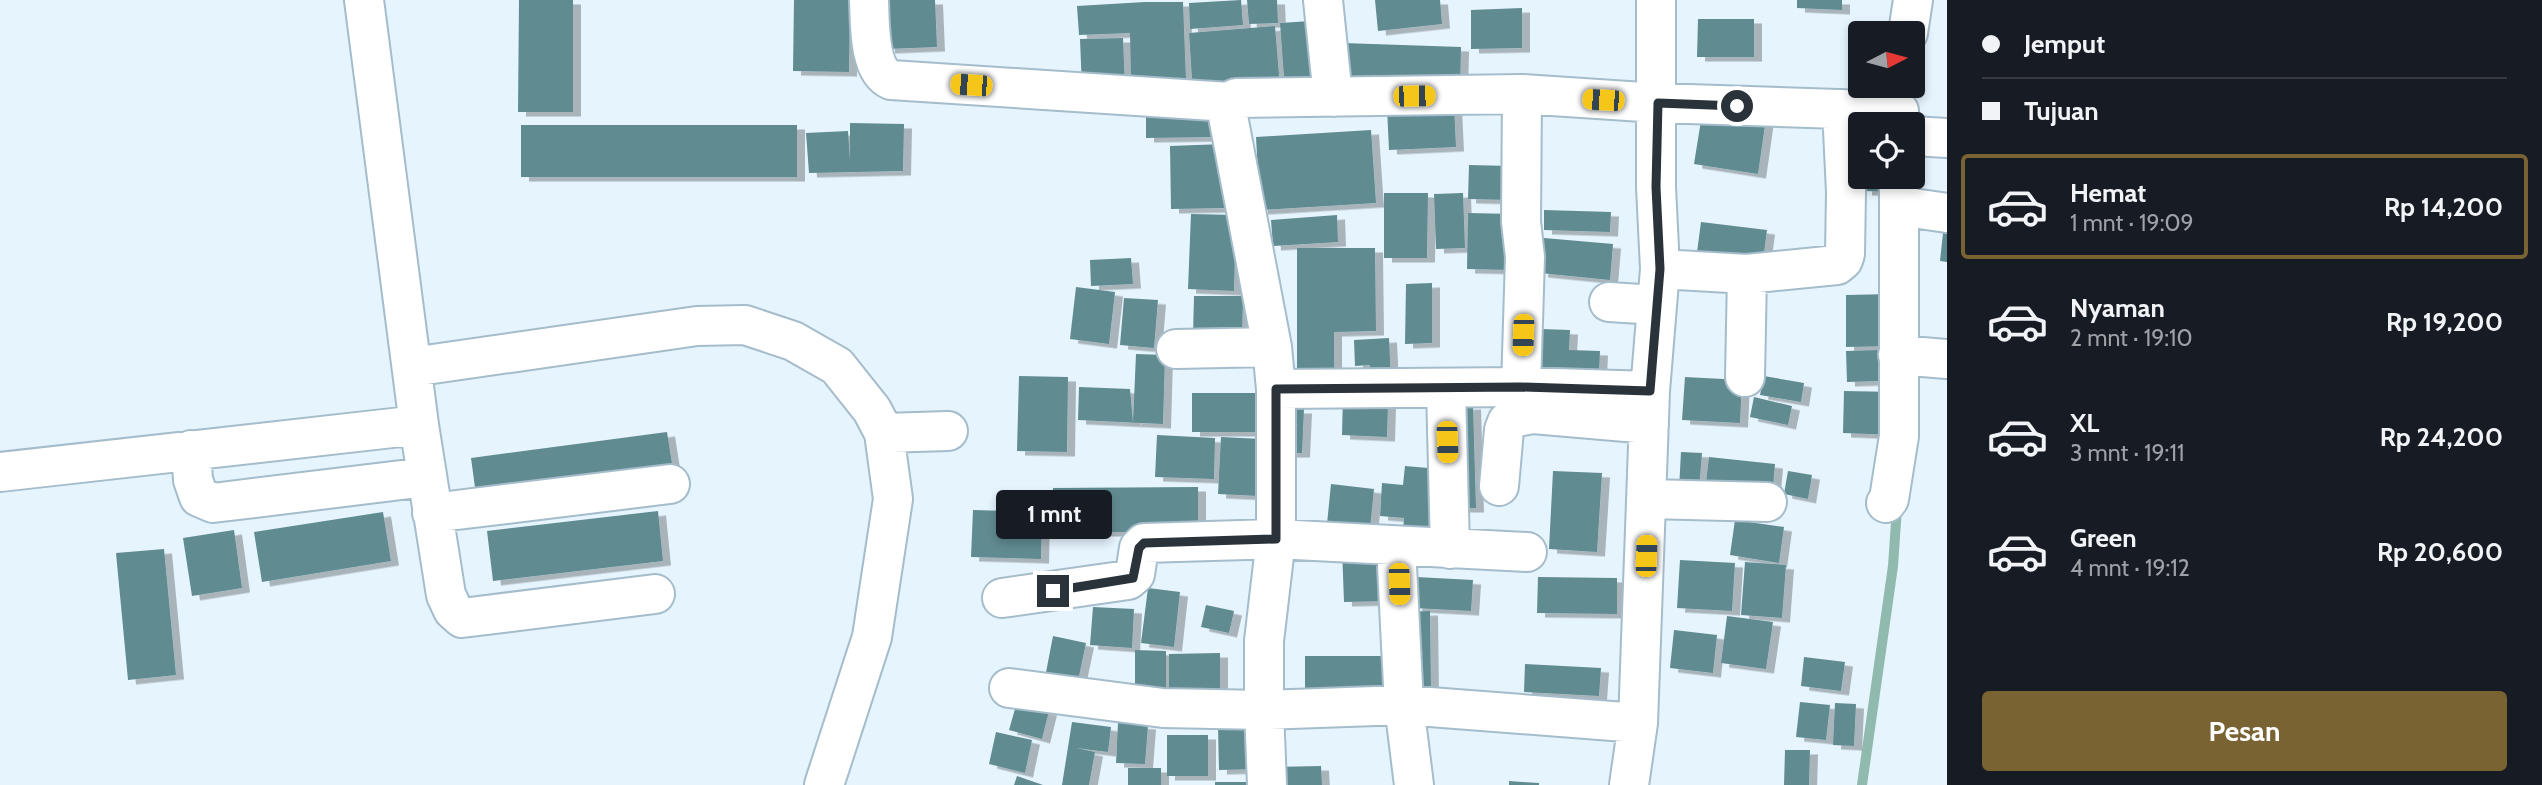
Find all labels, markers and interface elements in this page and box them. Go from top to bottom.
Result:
north arrow [1848,21,1925,98]
map controls [1848,21,1925,189]
text: Jemput [2024,28,2105,60]
car [950,73,993,97]
car [1393,85,1436,107]
car [1582,88,1625,112]
route start [1721,90,1753,122]
text: Tujuan [2024,95,2099,127]
button: locate [1848,112,1925,189]
icon: car [1986,175,2049,238]
text: Hemat [2070,177,2146,209]
text: Rp 14,200 [2384,191,2503,223]
text: 1 mnt · 19:09 [2070,209,2194,237]
icon: car [1986,290,2049,353]
text: Nyaman [2070,292,2165,324]
text: Rp 19,200 [2386,306,2503,338]
car [1512,314,1535,356]
text: 2 mnt · 19:10 [2070,324,2193,352]
icon: car [1986,405,2049,468]
text: XL [2070,407,2099,439]
car [1436,421,1459,463]
text: Rp 24,200 [2380,421,2503,453]
text: 3 mnt · 19:11 [2070,439,2184,467]
callout: 1 mnt [995,490,1111,538]
text: 1 mnt [1027,500,1081,528]
icon: car [1986,520,2049,583]
text: Green [2070,522,2137,554]
car [1635,535,1658,577]
text: Rp 20,600 [2377,536,2503,568]
text: 4 mnt · 19:12 [2070,554,2190,582]
car [1388,563,1411,605]
route end [1037,575,1069,607]
button: Pesan [1982,691,2507,771]

